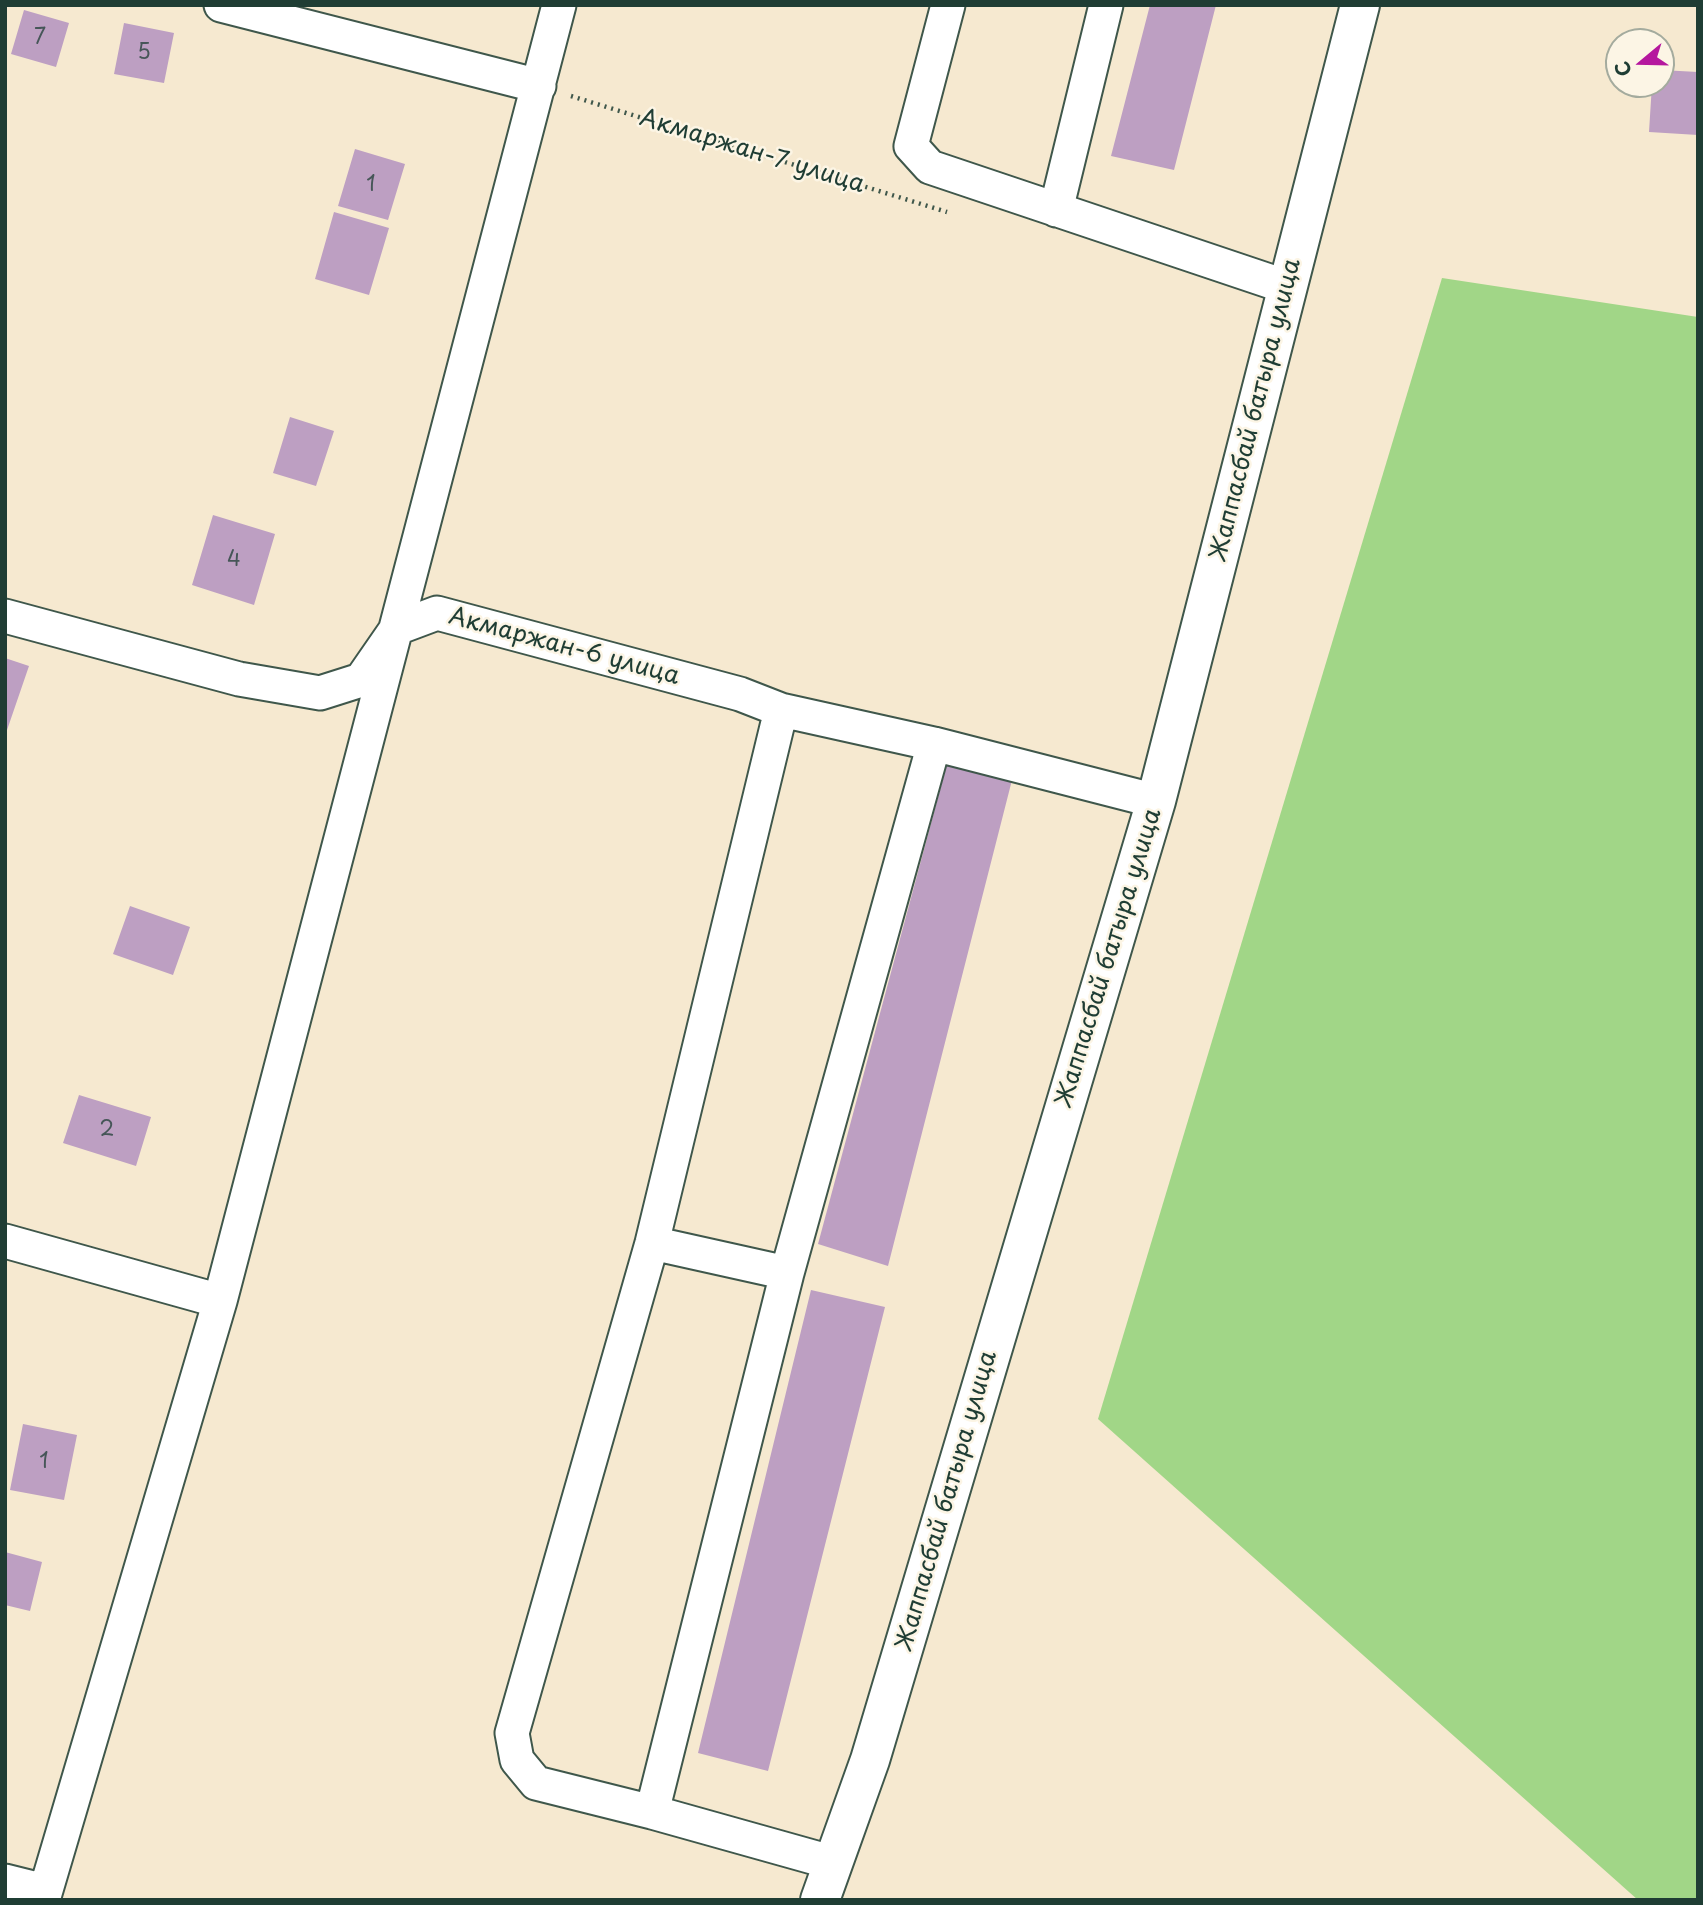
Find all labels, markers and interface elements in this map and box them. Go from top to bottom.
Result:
house number: 7 [34,25,46,51]
north arrow [1605,28,1675,98]
house number: 5 [137,40,151,66]
text: С [1606,58,1638,81]
street label: Акмаржан-7 улица [636,104,868,200]
house number: 1 [366,172,376,198]
street label: Жаппасбай батыра улица [1204,256,1308,564]
house number: 4 [227,547,241,573]
street label: Акмаржан-6 улица [446,602,682,692]
street label: Жаппасбай батыра улица [1050,805,1168,1111]
house number: 2 [100,1117,114,1143]
street label: Жаппасбай батыра улица [890,1348,1004,1654]
house number: 1 [39,1449,49,1475]

